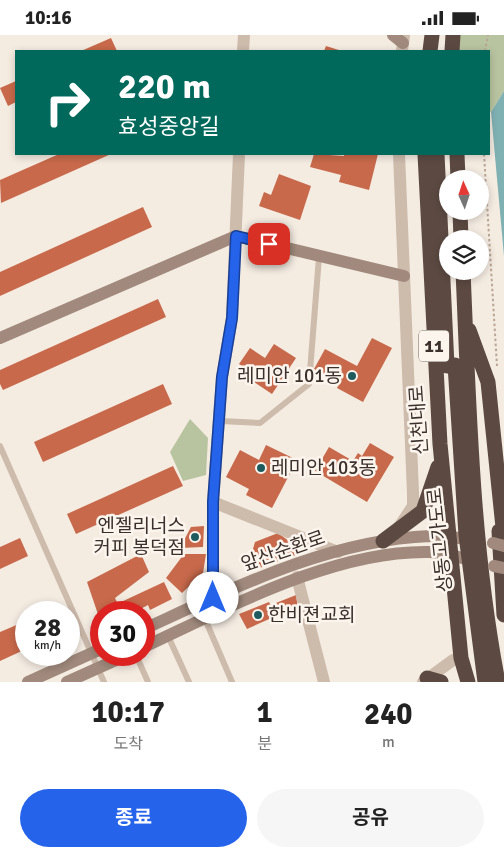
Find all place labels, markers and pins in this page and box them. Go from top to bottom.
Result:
pin [248,223,290,265]
place label: 레미안 101동 [237,364,342,388]
marker: 레미안 101동 [346,370,358,382]
place label: 레미안 103동 [271,456,376,480]
marker: 레미안 103동 [255,462,267,474]
place label: 엔젤리너스 커피 봉덕점 [93,514,185,560]
marker: 엔젤리너스 커피 봉덕점 [189,531,201,543]
place label: 한비젼교회 [268,603,355,627]
marker: 한비젼교회 [252,609,264,621]

